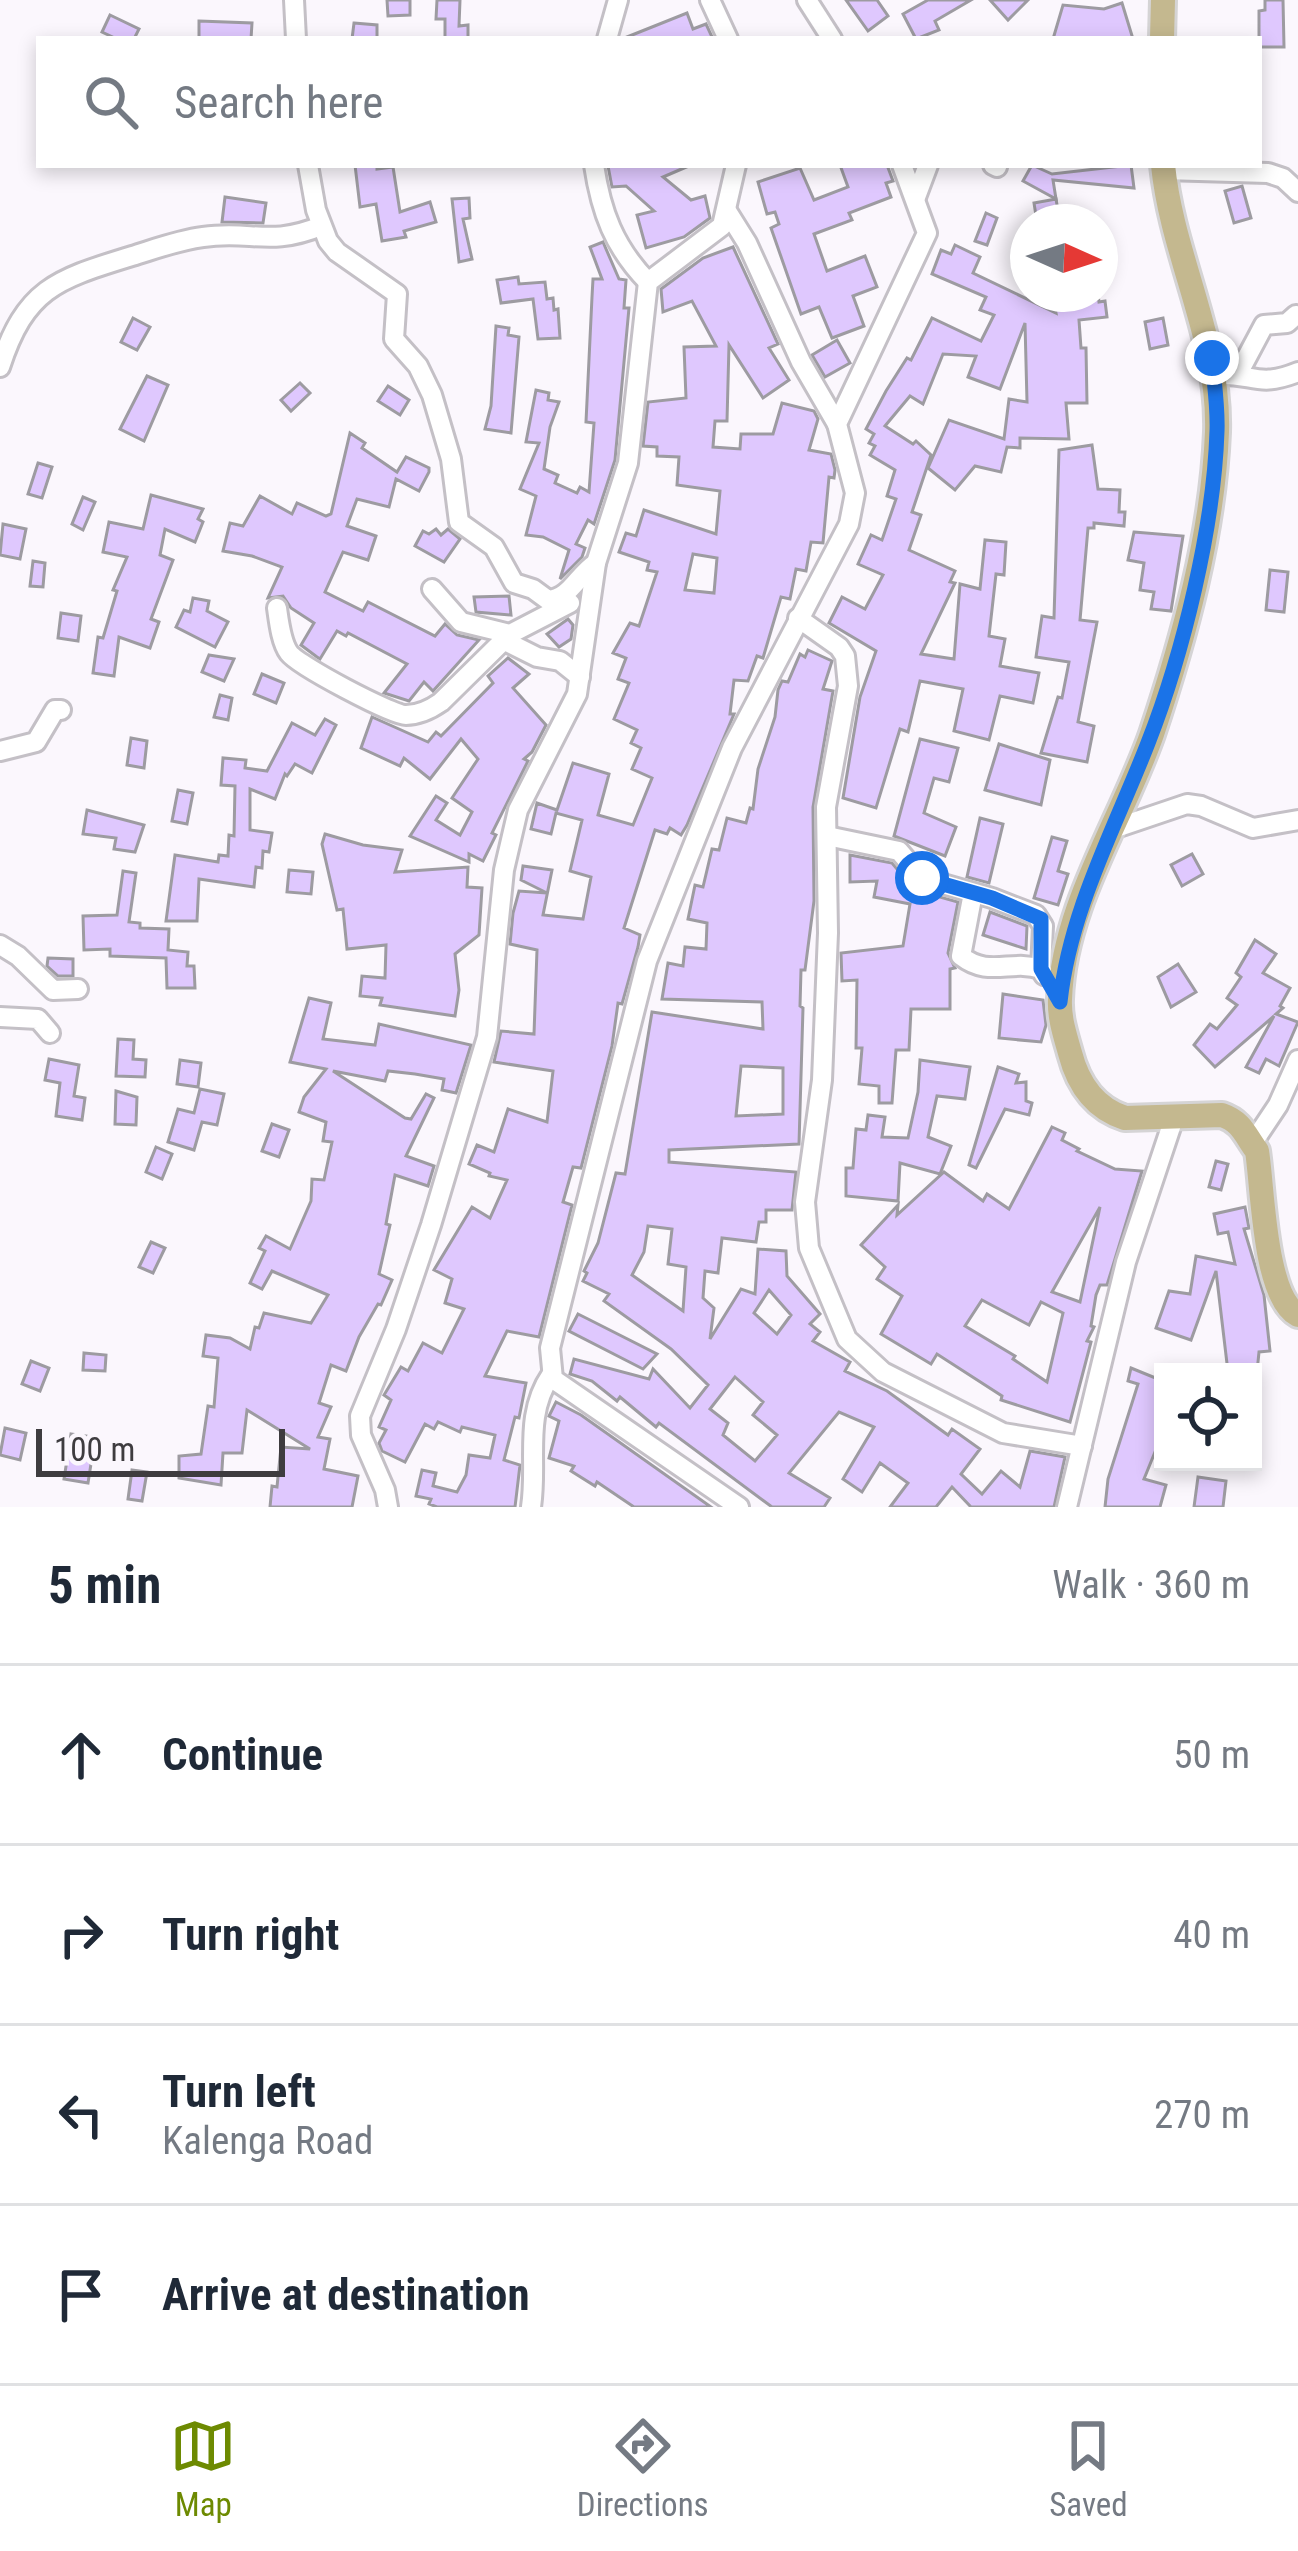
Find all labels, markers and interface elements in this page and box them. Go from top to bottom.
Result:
search box [36,36,1262,168]
icon: search [78,69,144,135]
text: Search here [174,76,383,129]
north arrow [1010,204,1118,312]
route end [1185,331,1239,385]
route start [895,851,949,905]
map controls [1154,1363,1262,1471]
button: locate [1154,1363,1262,1471]
scale bar [36,1423,285,1476]
text: 100 m [54,1430,135,1469]
text: 5 min [48,1556,161,1615]
text: Walk · 360 m [1052,1562,1250,1608]
icon: ahead [48,1722,114,1788]
text: Continue [162,1728,323,1781]
text: 50 m [1173,1732,1250,1778]
icon: right [48,1902,114,1968]
text: Turn right [162,1908,339,1961]
text: 40 m [1173,1912,1250,1958]
text: Turn left [162,2065,316,2118]
icon: left [48,2082,114,2148]
text: 270 m [1154,2092,1250,2138]
text: Kalenga Road [162,2118,373,2164]
icon: arrive [48,2262,114,2328]
text: Arrive at destination [162,2268,530,2321]
tab: Map [170,2413,236,2524]
tab: Directions [577,2413,709,2524]
tab: Saved [1049,2413,1128,2524]

